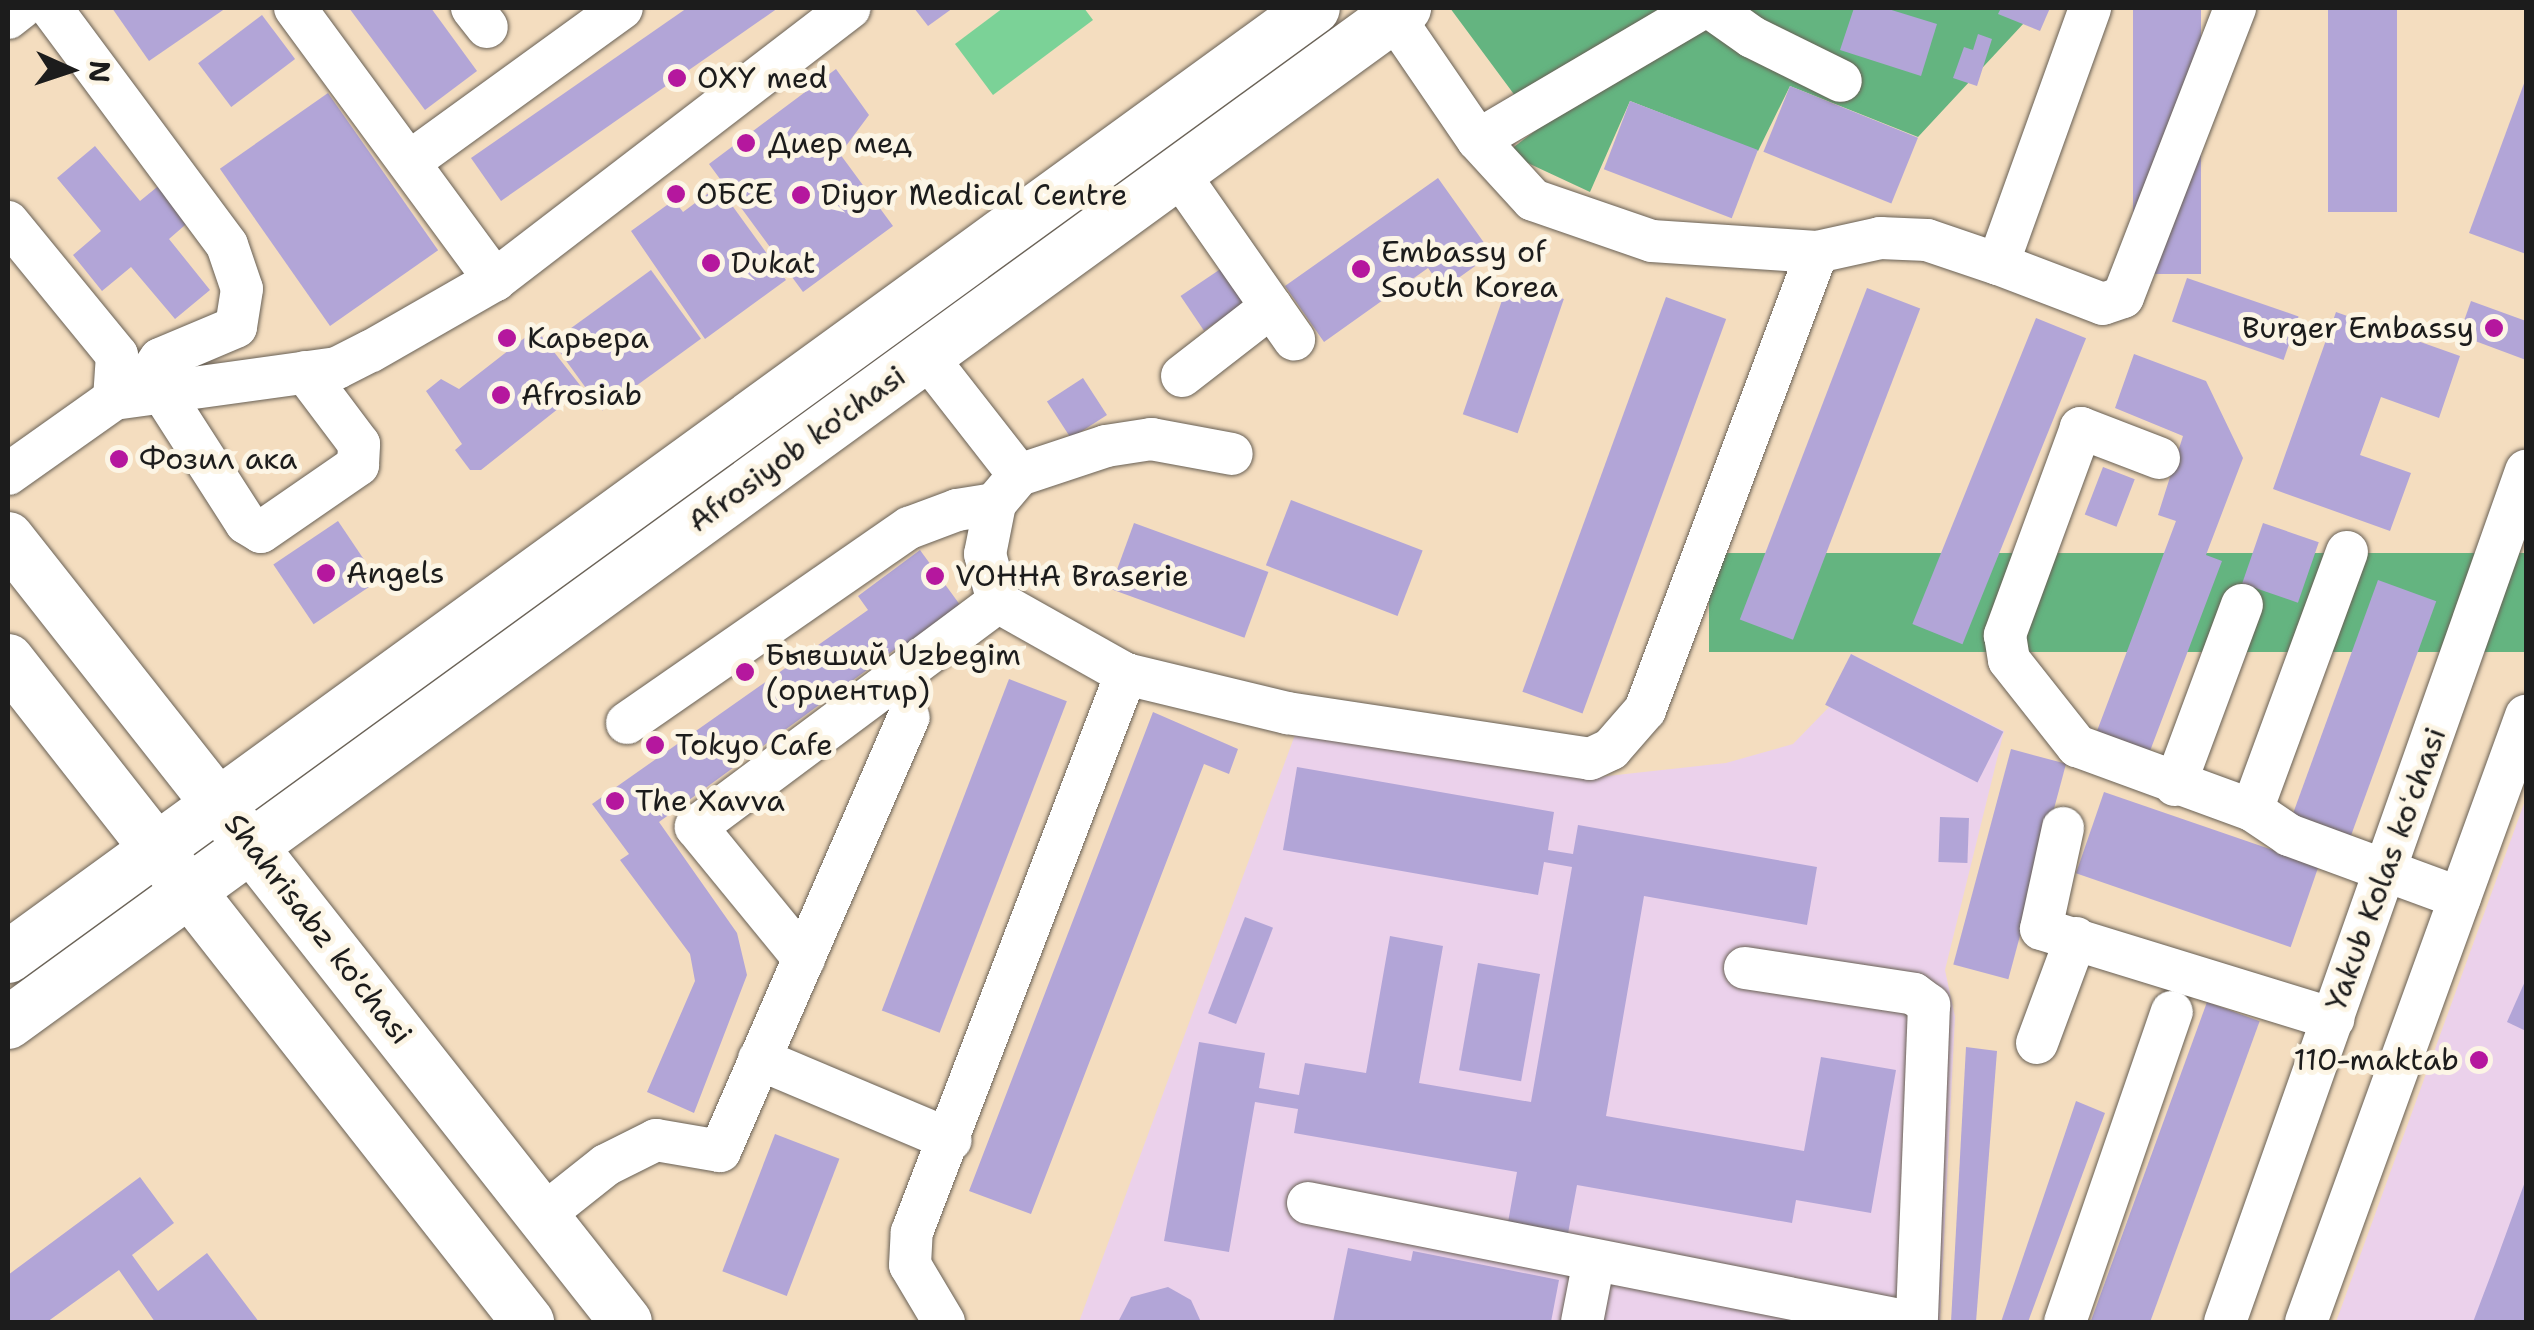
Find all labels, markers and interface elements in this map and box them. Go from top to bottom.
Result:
north arrow [20,20,120,120]
text: N [80,59,120,84]
place label: OXY med [697,60,828,96]
marker: OXY med [666,67,688,89]
place label: Диер мед [768,125,912,161]
marker: Диер мед [733,130,759,156]
place label: ОБСЕ [696,176,773,212]
place label: Diyor Medical Centre [821,177,1128,213]
marker: ОБСЕ [665,183,687,205]
marker: Diyor Medical Centre [790,184,812,206]
place label: Embassy of South Korea [1381,234,1558,304]
place label: Dukat [731,245,816,281]
marker: Dukat [700,252,722,274]
marker: Embassy of South Korea [1350,258,1372,280]
place label: Burger Embassy [2242,310,2474,346]
marker: Burger Embassy [2483,317,2505,339]
place label: Карьера [527,320,649,356]
marker: Карьера [496,327,518,349]
street label: Afrosiyob ko'chasi [681,358,913,540]
place label: Afrosiab [521,377,642,413]
marker: Afrosiab [490,384,512,406]
place label: Фозил ака [139,441,298,477]
marker: Фозил ака [108,448,130,470]
place label: Angels [346,555,445,591]
place label: VOHHA Braserie [955,558,1189,594]
marker: Angels [315,562,337,584]
marker: VOHHA Braserie [924,565,946,587]
place label: Бывший Uzbegim (ориентир) [765,637,1021,708]
marker: Бывший Uzbegim (ориентир) [734,661,756,683]
street label: Yakub Kolas koʻchasi [2318,723,2454,1015]
place label: Tokyo Cafe [675,727,833,763]
marker: Tokyo Cafe [644,734,666,756]
place label: The Xavva [635,783,785,819]
marker: The Xavva [604,790,626,812]
street label: Shahrisabz ko'chasi [217,806,419,1052]
place label: 110-maktab [2294,1042,2459,1078]
marker: 110-maktab [2468,1049,2490,1071]

